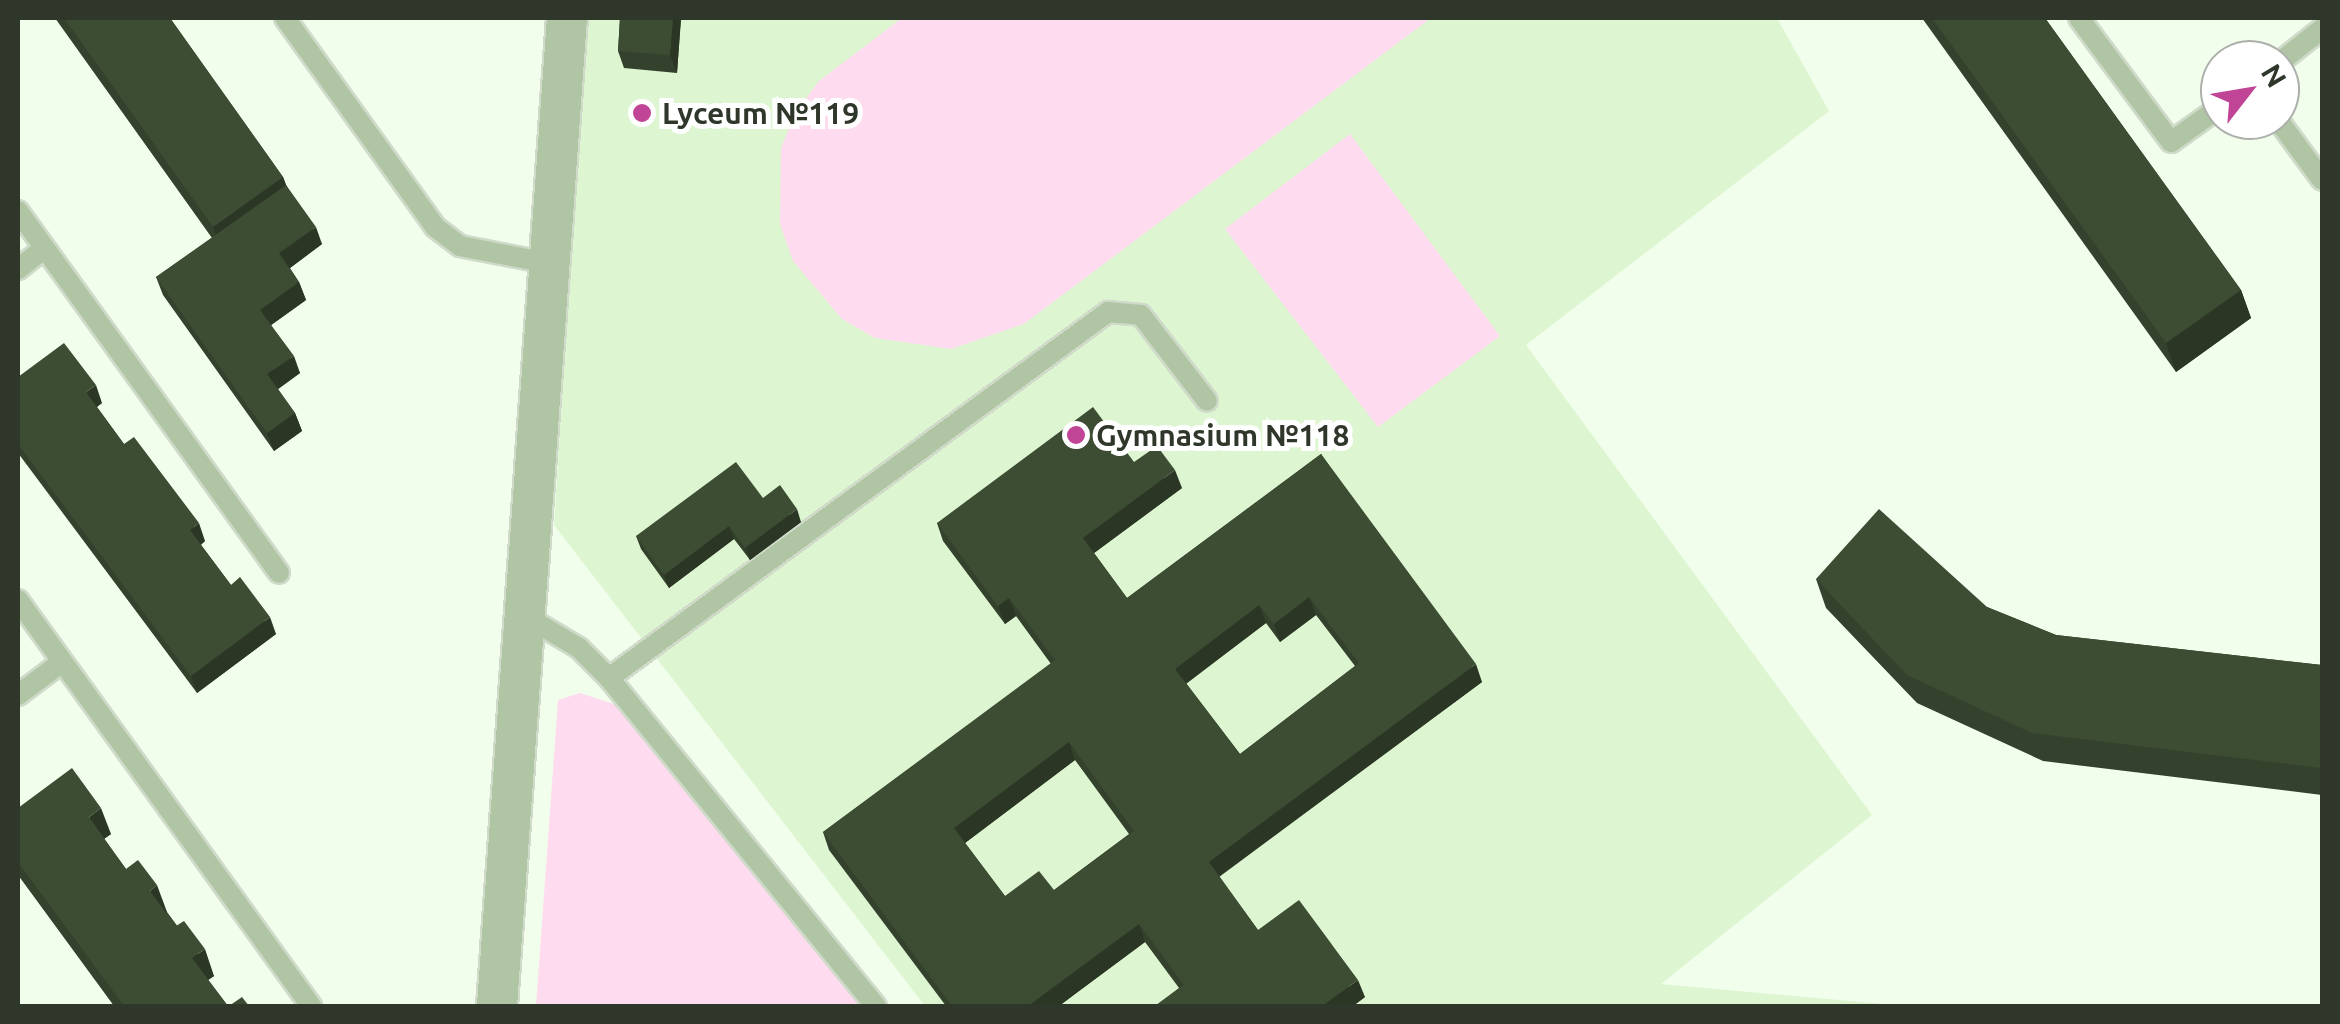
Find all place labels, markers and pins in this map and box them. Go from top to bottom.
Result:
place label: Lyceum №119 [662,95,859,131]
marker: Lyceum №119 [631,102,653,124]
place label: Gymnasium №118 [1096,417,1349,453]
marker: Gymnasium №118 [1065,424,1087,446]

